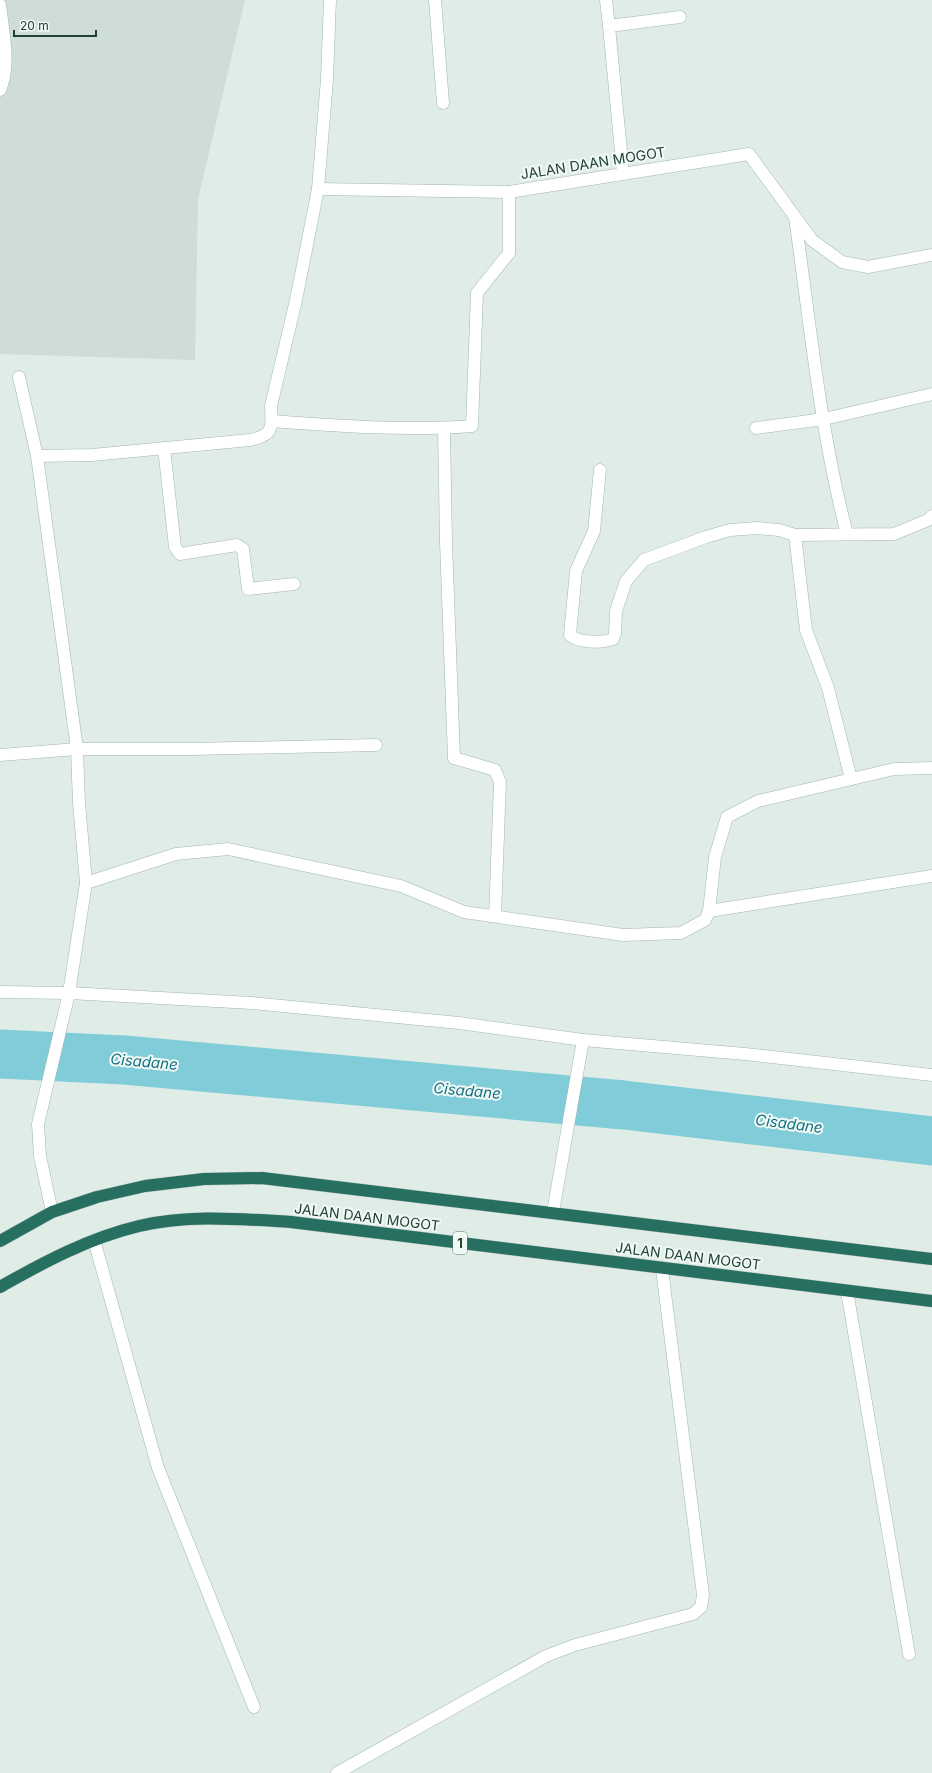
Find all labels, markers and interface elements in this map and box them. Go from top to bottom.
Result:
scale bar [14,12,96,38]
text: 20 m [20,18,49,33]
street label: JALAN DAAN MOGOT [519,143,666,182]
water label: Cisadane [110,1049,179,1074]
water label: Cisadane [433,1078,502,1103]
water label: Cisadane [754,1110,824,1137]
street label: JALAN DAAN MOGOT [293,1199,441,1234]
road number: 1 [453,1232,467,1254]
street label: JALAN DAAN MOGOT [614,1238,762,1273]

